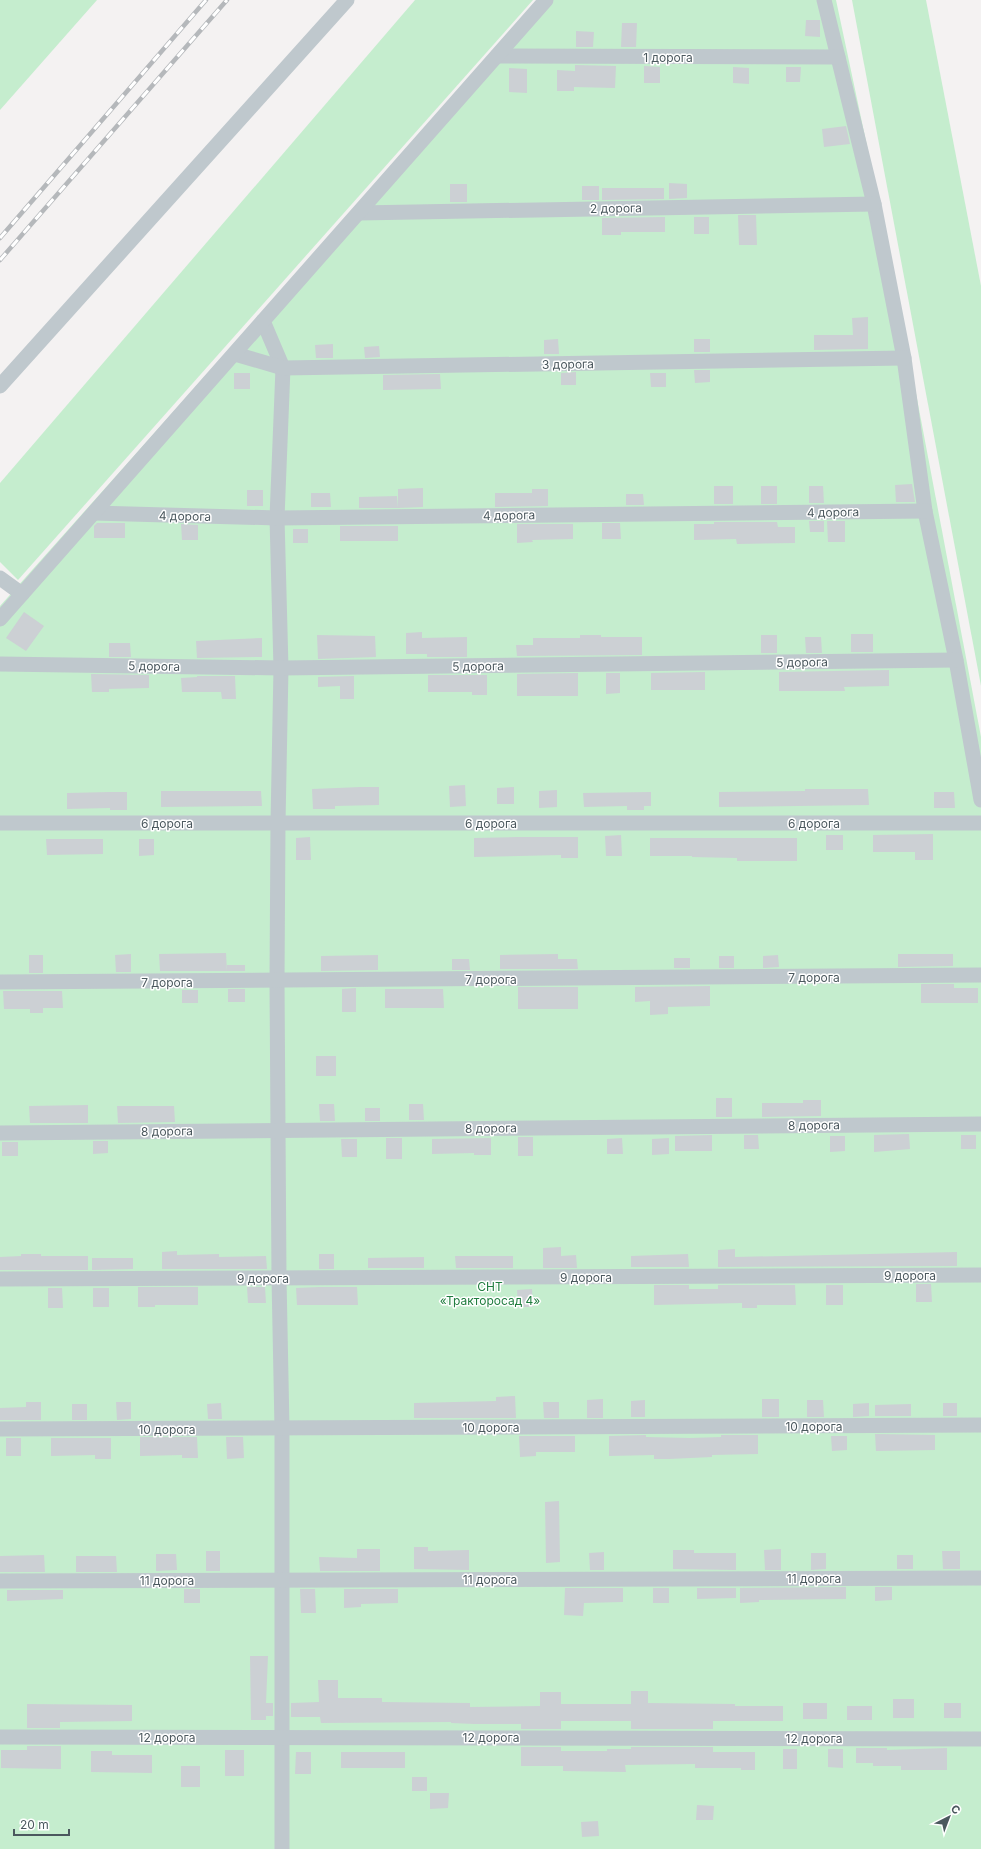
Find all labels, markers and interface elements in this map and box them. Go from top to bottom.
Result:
street label: 1 дорога [643,50,693,65]
street label: 2 дорога [590,200,642,216]
street label: 3 дорога [542,356,594,372]
street label: 4 дорога [807,504,859,520]
street label: 4 дорога [483,507,535,523]
street label: 4 дорога [159,508,211,524]
street label: 5 дорога [776,654,828,670]
street label: 5 дорога [128,658,180,674]
street label: 5 дорога [452,658,504,674]
street label: 6 дорога [141,816,193,831]
street label: 6 дорога [465,816,517,831]
street label: 6 дорога [788,816,840,831]
street label: 7 дорога [788,970,840,985]
street label: 7 дорога [465,972,517,987]
street label: 7 дорога [141,975,193,990]
street label: 8 дорога [788,1117,840,1133]
street label: 8 дорога [465,1120,517,1136]
street label: 8 дорога [141,1123,193,1139]
street label: 9 дорога [884,1268,936,1283]
street label: 9 дорога [560,1270,612,1285]
street label: 9 дорога [237,1271,289,1286]
park label: СНТ «Тракторосад 4» [440,1279,540,1308]
street label: 10 дорога [785,1419,843,1434]
street label: 10 дорога [462,1420,520,1435]
street label: 10 дорога [138,1422,196,1437]
street label: 11 дорога [787,1571,841,1586]
street label: 11 дорога [463,1572,517,1587]
street label: 11 дорога [140,1573,194,1588]
street label: 12 дорога [139,1730,195,1745]
street label: 12 дорога [463,1730,519,1745]
street label: 12 дорога [786,1731,842,1746]
north arrow [929,1797,969,1837]
text: С [948,1802,963,1817]
scale bar [14,1811,69,1837]
text: 20 m [20,1817,49,1832]

